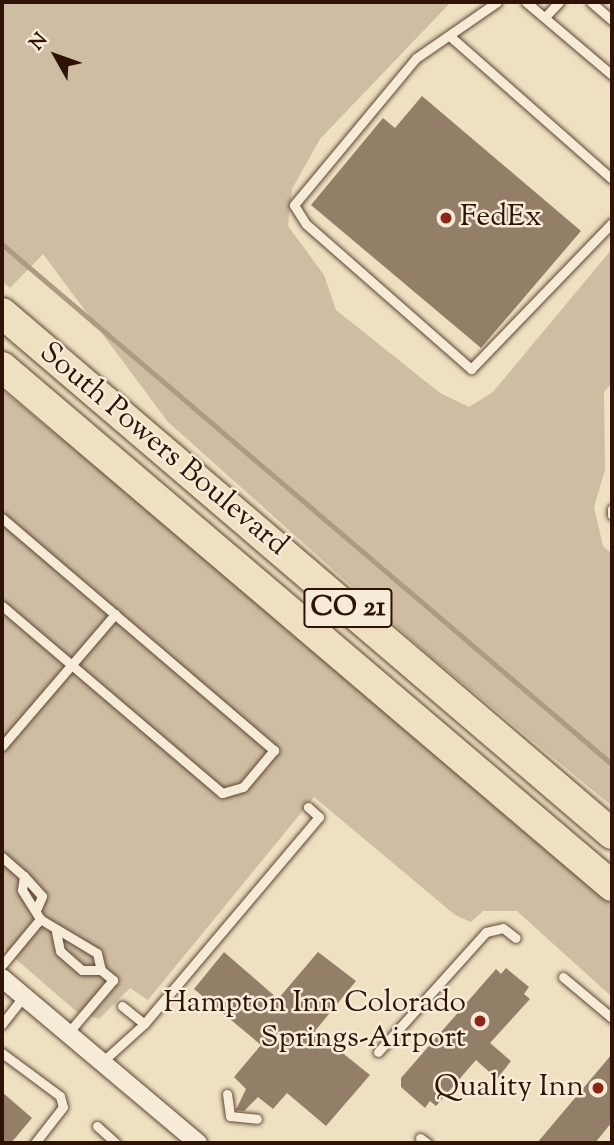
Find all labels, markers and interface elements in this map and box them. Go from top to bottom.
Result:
north arrow [21,21,91,91]
text: N [24,28,55,57]
place label: FedEx [460,200,542,236]
marker: FedEx [438,210,454,226]
street label: South Powers Boulevard [31,335,295,565]
road number: CO 21 [302,584,394,632]
place label: Hampton Inn Colorado Springs-Airport [163,986,466,1056]
marker: Hampton Inn Colorado Springs-Airport [472,1013,488,1029]
place label: Quality Inn [434,1070,584,1106]
marker: Quality Inn [590,1080,606,1096]

